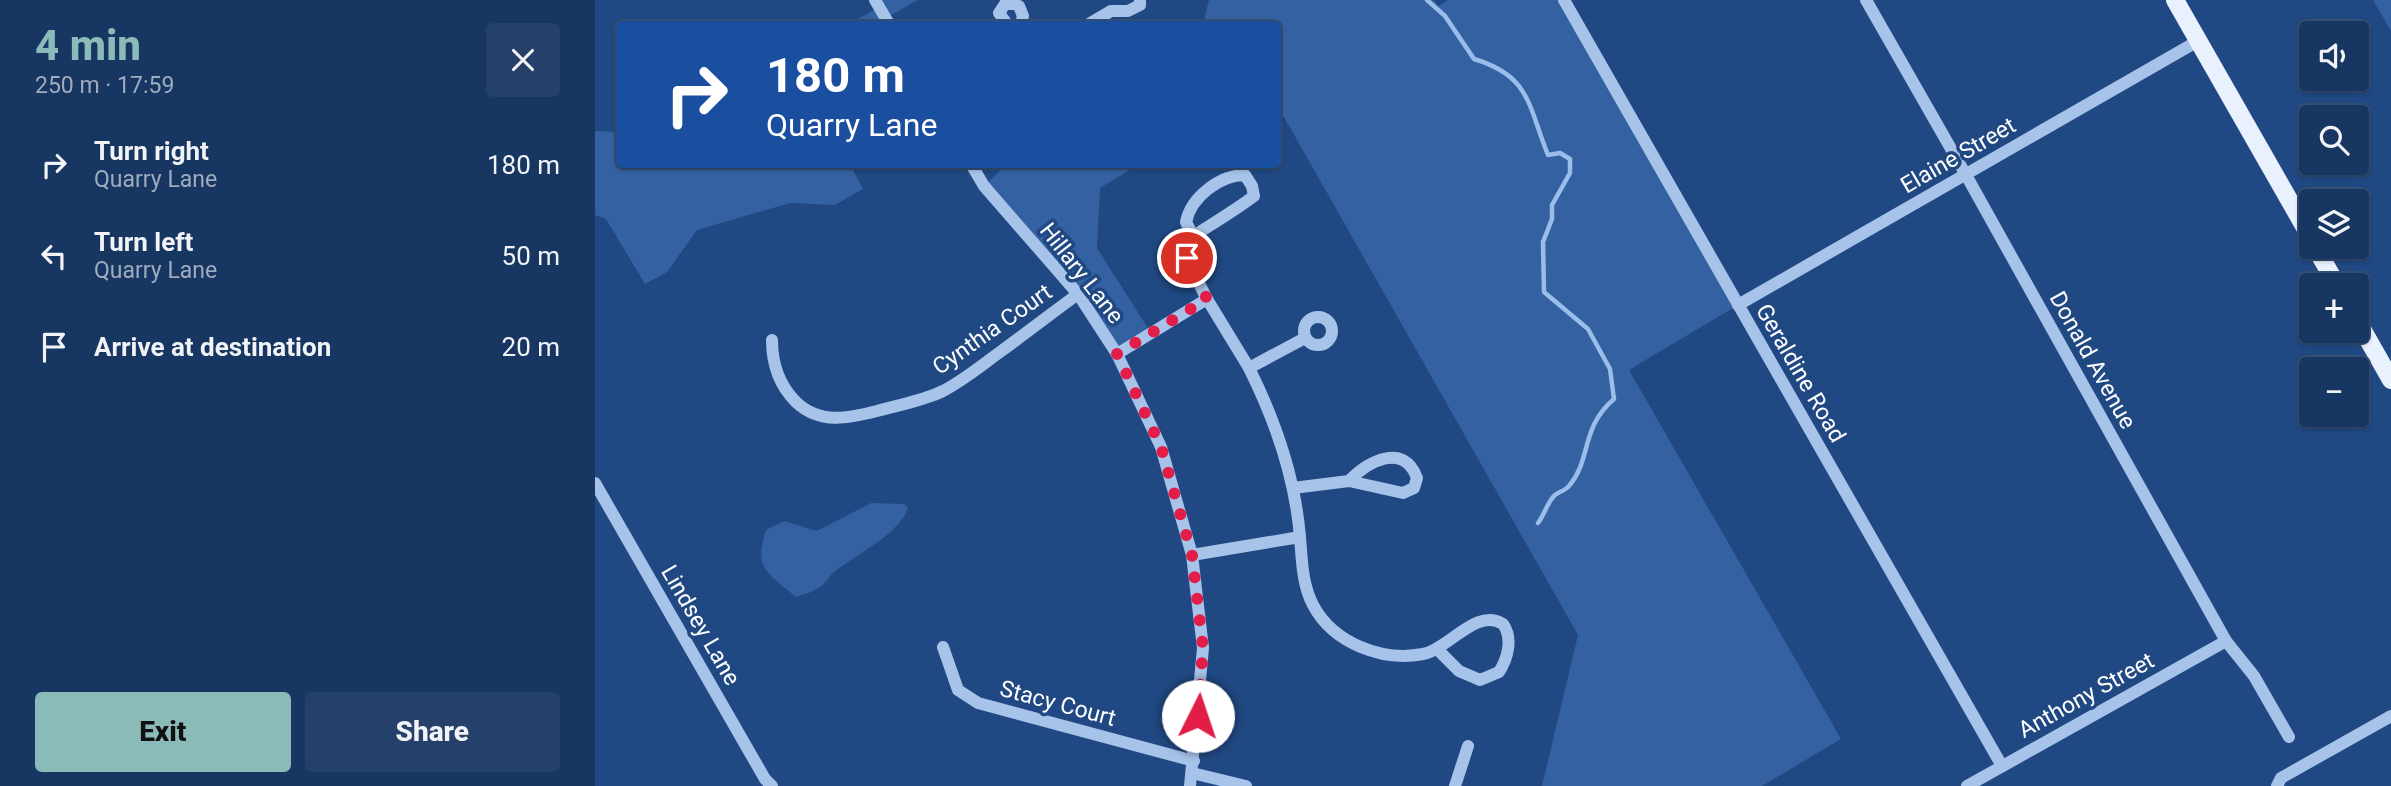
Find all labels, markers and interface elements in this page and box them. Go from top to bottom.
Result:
text: 4 min [35,21,141,70]
map controls [2299,21,2369,427]
button: sound [2299,21,2369,91]
button: close [486,23,560,97]
text: 180 m [766,47,905,104]
icon: right [651,49,742,140]
text: 250 m · 17:59 [35,72,174,99]
button: search [2299,105,2369,175]
text: Quarry Lane [766,106,937,144]
street label: Elaine Street [1896,112,2020,199]
text: Turn right [94,136,209,166]
icon: right [35,146,73,184]
text: 180 m [487,150,560,180]
text: Quarry Lane [94,166,217,193]
button: layers [2299,189,2369,259]
street label: Hillary Lane [1034,218,1129,329]
text: Turn left [94,227,193,257]
pin [1157,228,1217,288]
icon: left [35,237,73,275]
icon: arrive [1168,239,1206,277]
text: 50 m [502,241,560,271]
text: Quarry Lane [94,257,217,284]
button: + [2299,273,2369,343]
street label: Cynthia Court [928,278,1057,380]
street label: Donald Avenue [2044,287,2141,434]
street label: Geraldine Road [1750,299,1851,447]
icon: arrive [35,328,73,366]
text: Arrive at destination [94,332,331,362]
text: 20 m [502,332,560,362]
button: − [2299,357,2369,427]
street label: Lindsey Lane [655,560,746,690]
street label: Anthony Street [2014,647,2159,744]
street label: Stacy Court [997,675,1119,732]
position arrow [1161,679,1235,753]
button: Exit [35,692,291,772]
button: Share [305,692,560,772]

